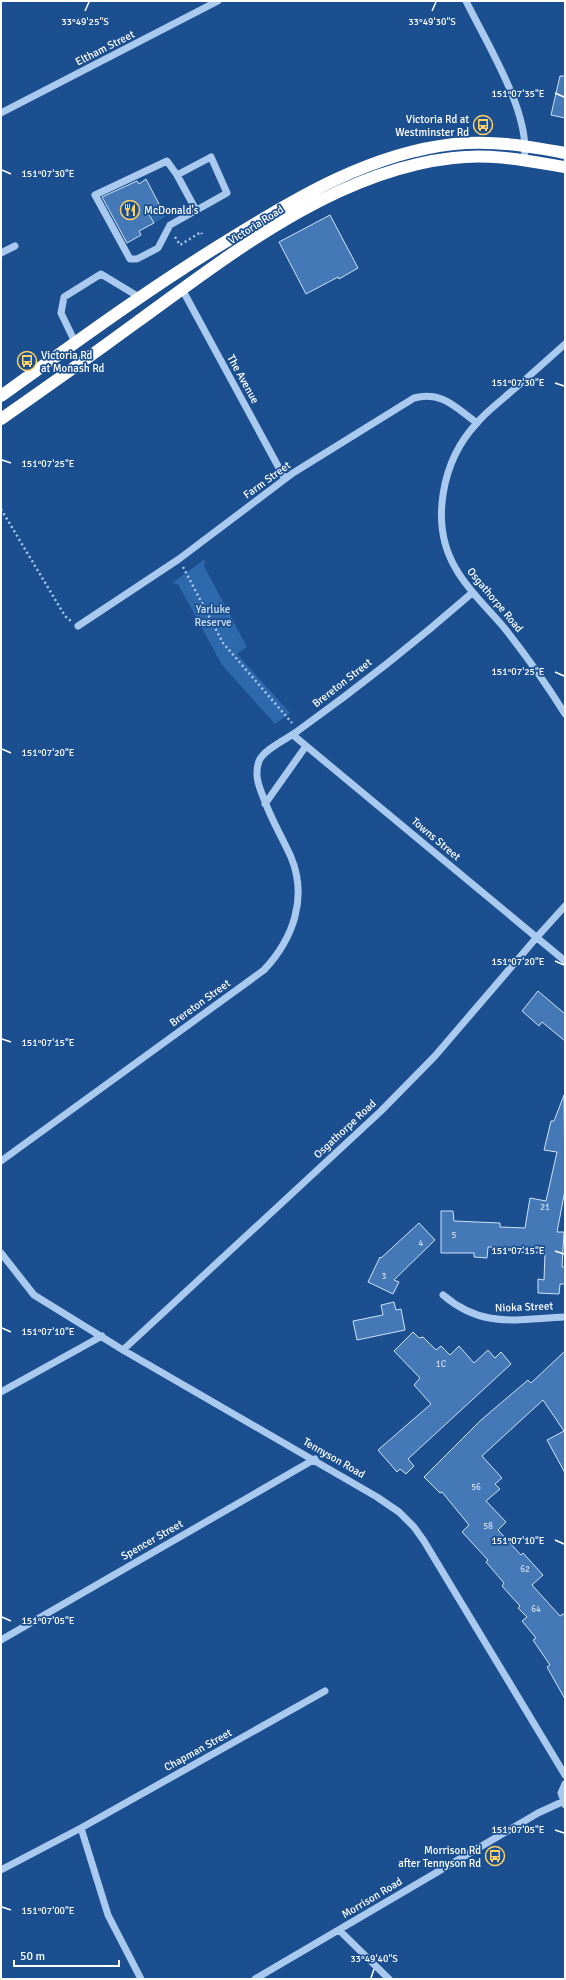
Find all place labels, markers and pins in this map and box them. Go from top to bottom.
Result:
place label: Victoria Rd at Westminster Rd [395,113,469,139]
bus stop icon: Victoria Rd at Westminster Rd [472,114,494,136]
restaurant icon: McDonald's [119,199,141,221]
place label: McDonald's [144,204,199,217]
place label: Victoria Rd at Monash Rd [41,349,105,375]
bus stop icon: Victoria Rd at Monash Rd [16,350,38,372]
place label: Morrison Rd after Tennyson Rd [398,1844,481,1870]
bus stop icon: Morrison Rd after Tennyson Rd [484,1845,506,1867]

